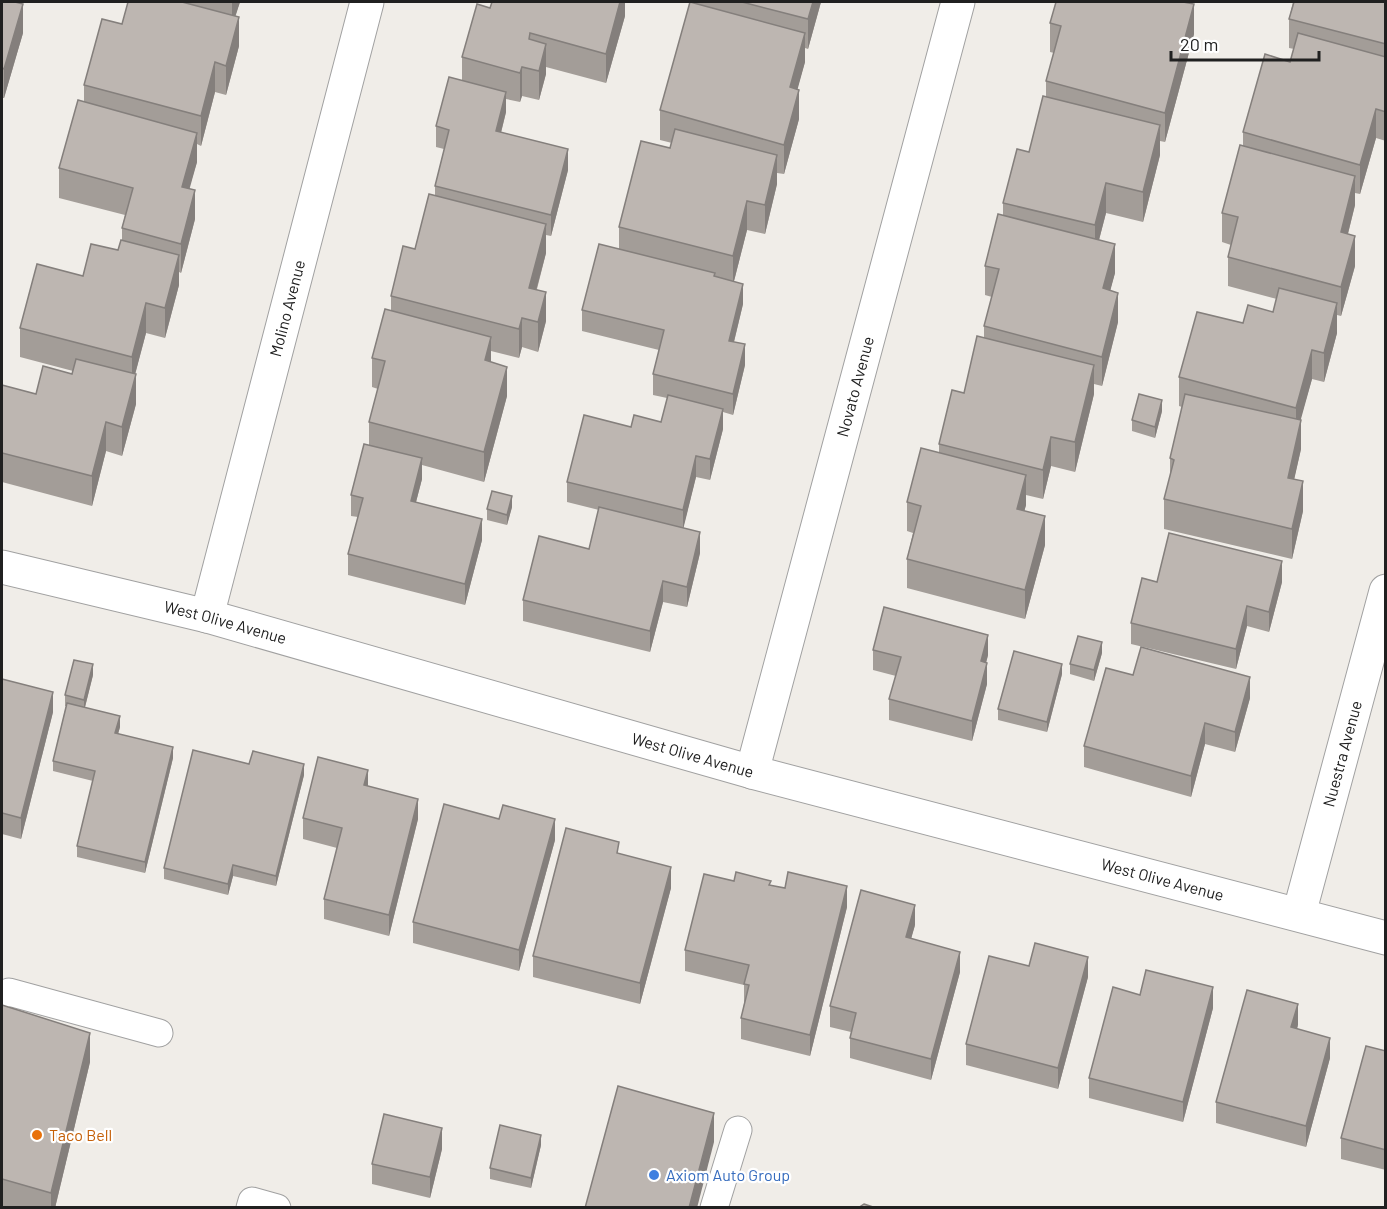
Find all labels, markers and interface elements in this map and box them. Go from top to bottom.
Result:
scale bar [1171,24,1320,62]
text: 20 m [1180,33,1218,55]
street label: Molino Avenue [265,258,308,359]
street label: Novato Avenue [832,334,877,439]
street label: West Olive Avenue [162,596,289,647]
street label: Nuestra Avenue [1318,698,1365,809]
street label: West Olive Avenue [630,728,756,781]
street label: West Olive Avenue [1099,854,1226,904]
place label: Taco Bell [49,1125,112,1144]
marker: Taco Bell [30,1128,44,1142]
place label: Axiom Auto Group [666,1165,790,1184]
marker: Axiom Auto Group [647,1168,661,1182]

